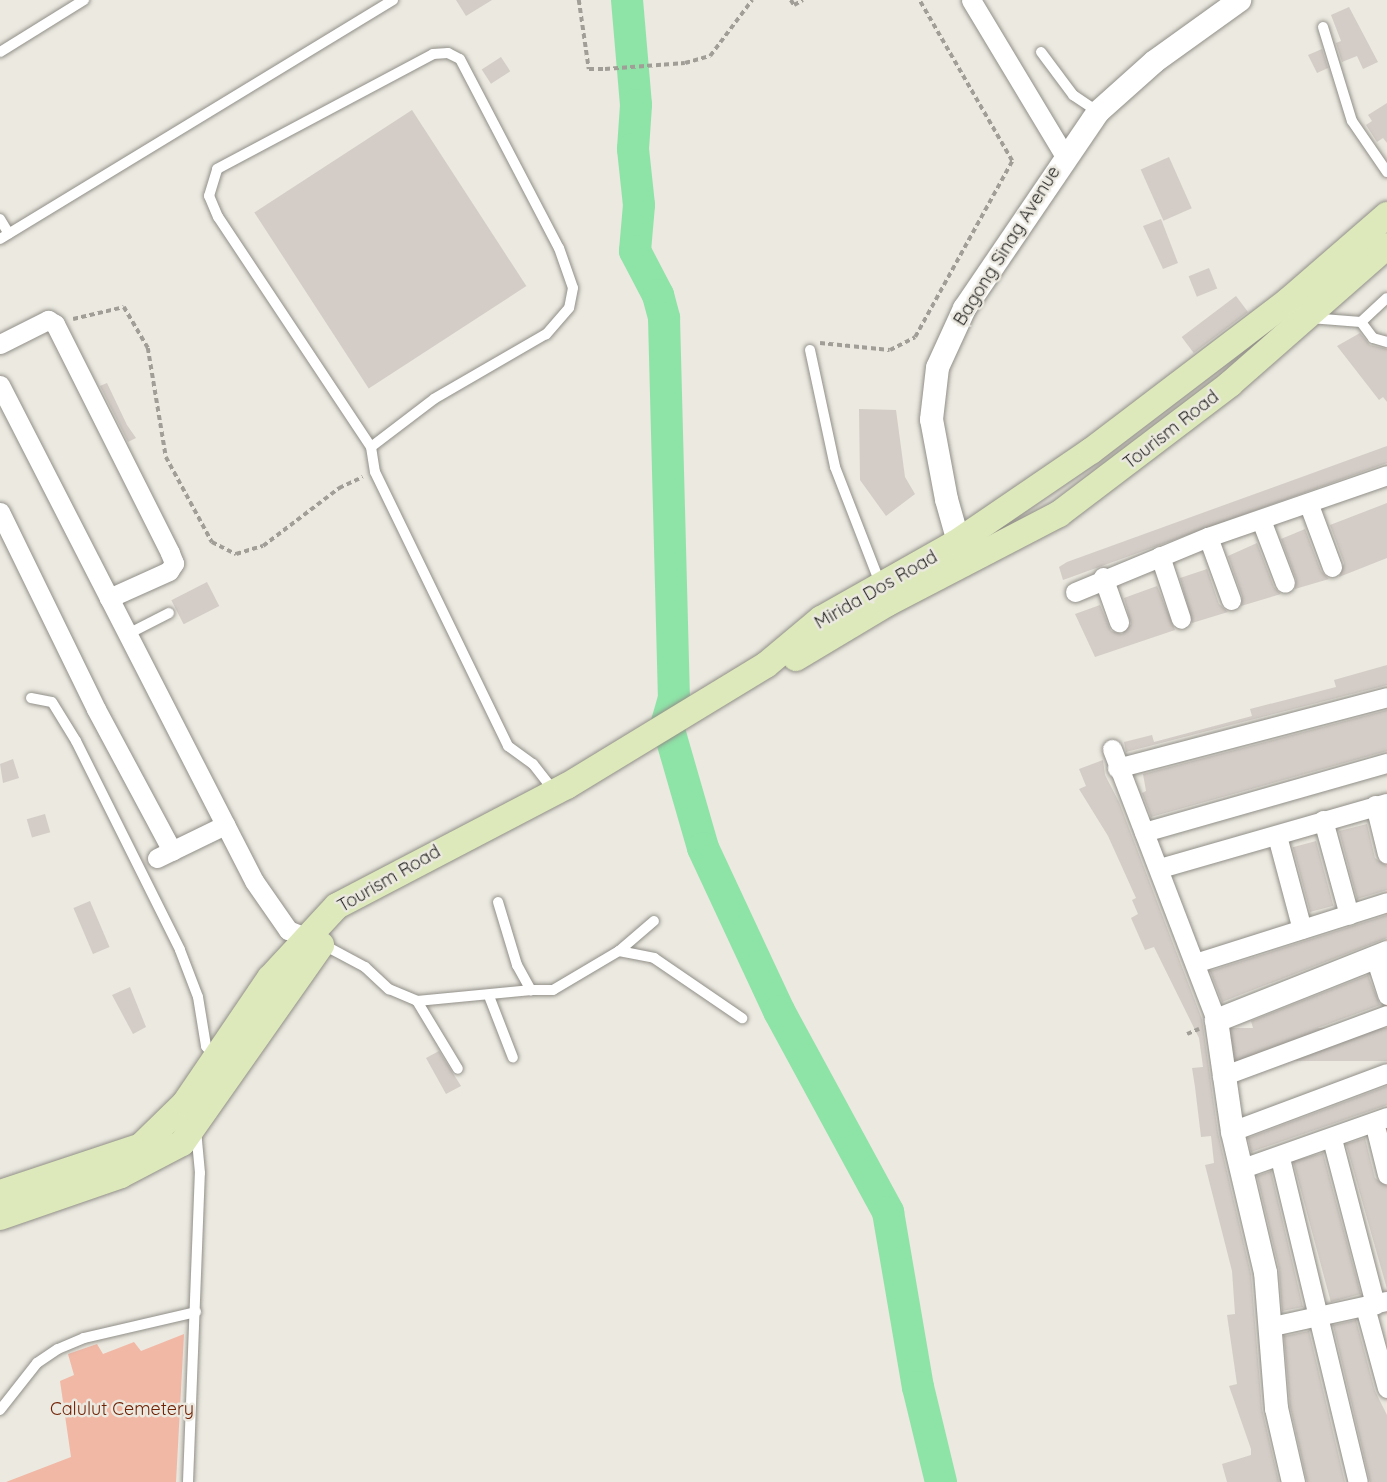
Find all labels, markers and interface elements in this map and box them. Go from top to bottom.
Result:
street label: Bagong Sinag Avenue [949,162,1065,330]
street label: Tourism Road [1119,386,1223,474]
street label: Mirida Dos Road [811,546,941,634]
street label: Tourism Road [334,841,444,917]
park label: Calulut Cemetery [50,1398,194,1420]

